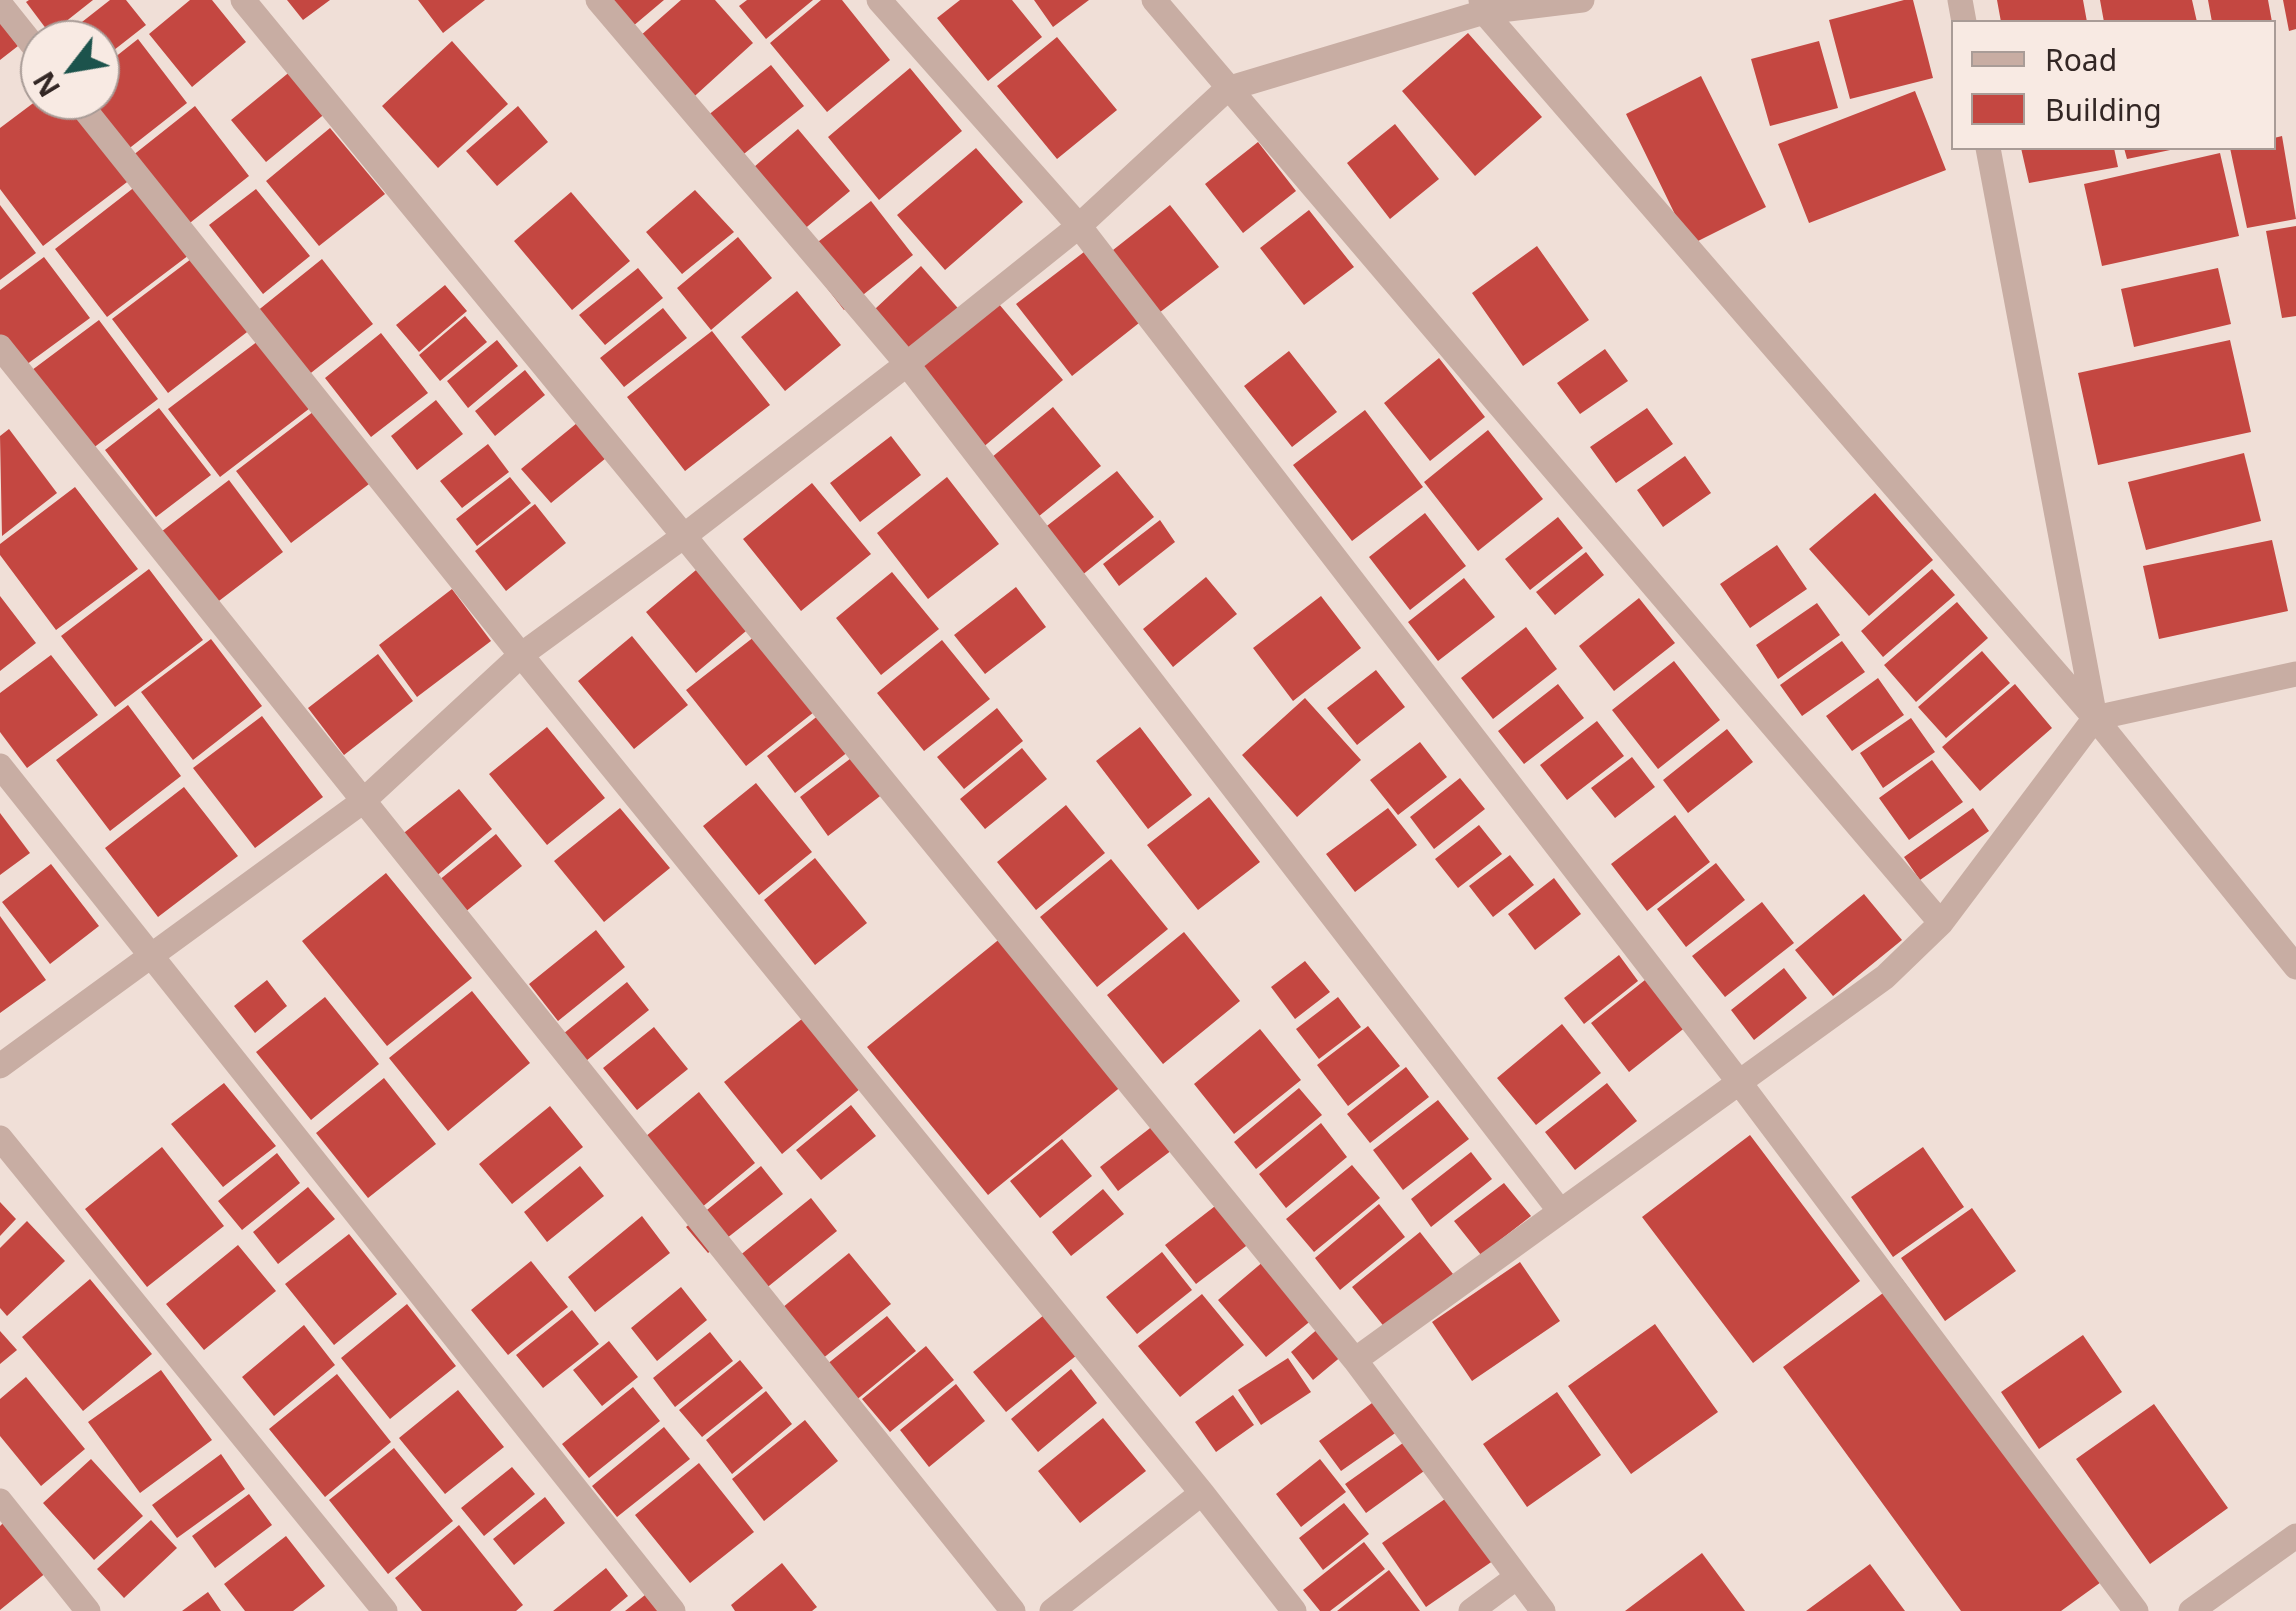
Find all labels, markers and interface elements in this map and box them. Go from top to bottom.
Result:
north arrow [20,20,120,120]
legend [1951,20,2276,150]
text: Road [2045,39,2117,80]
text: N [24,65,68,104]
text: Building [2045,89,2162,130]

